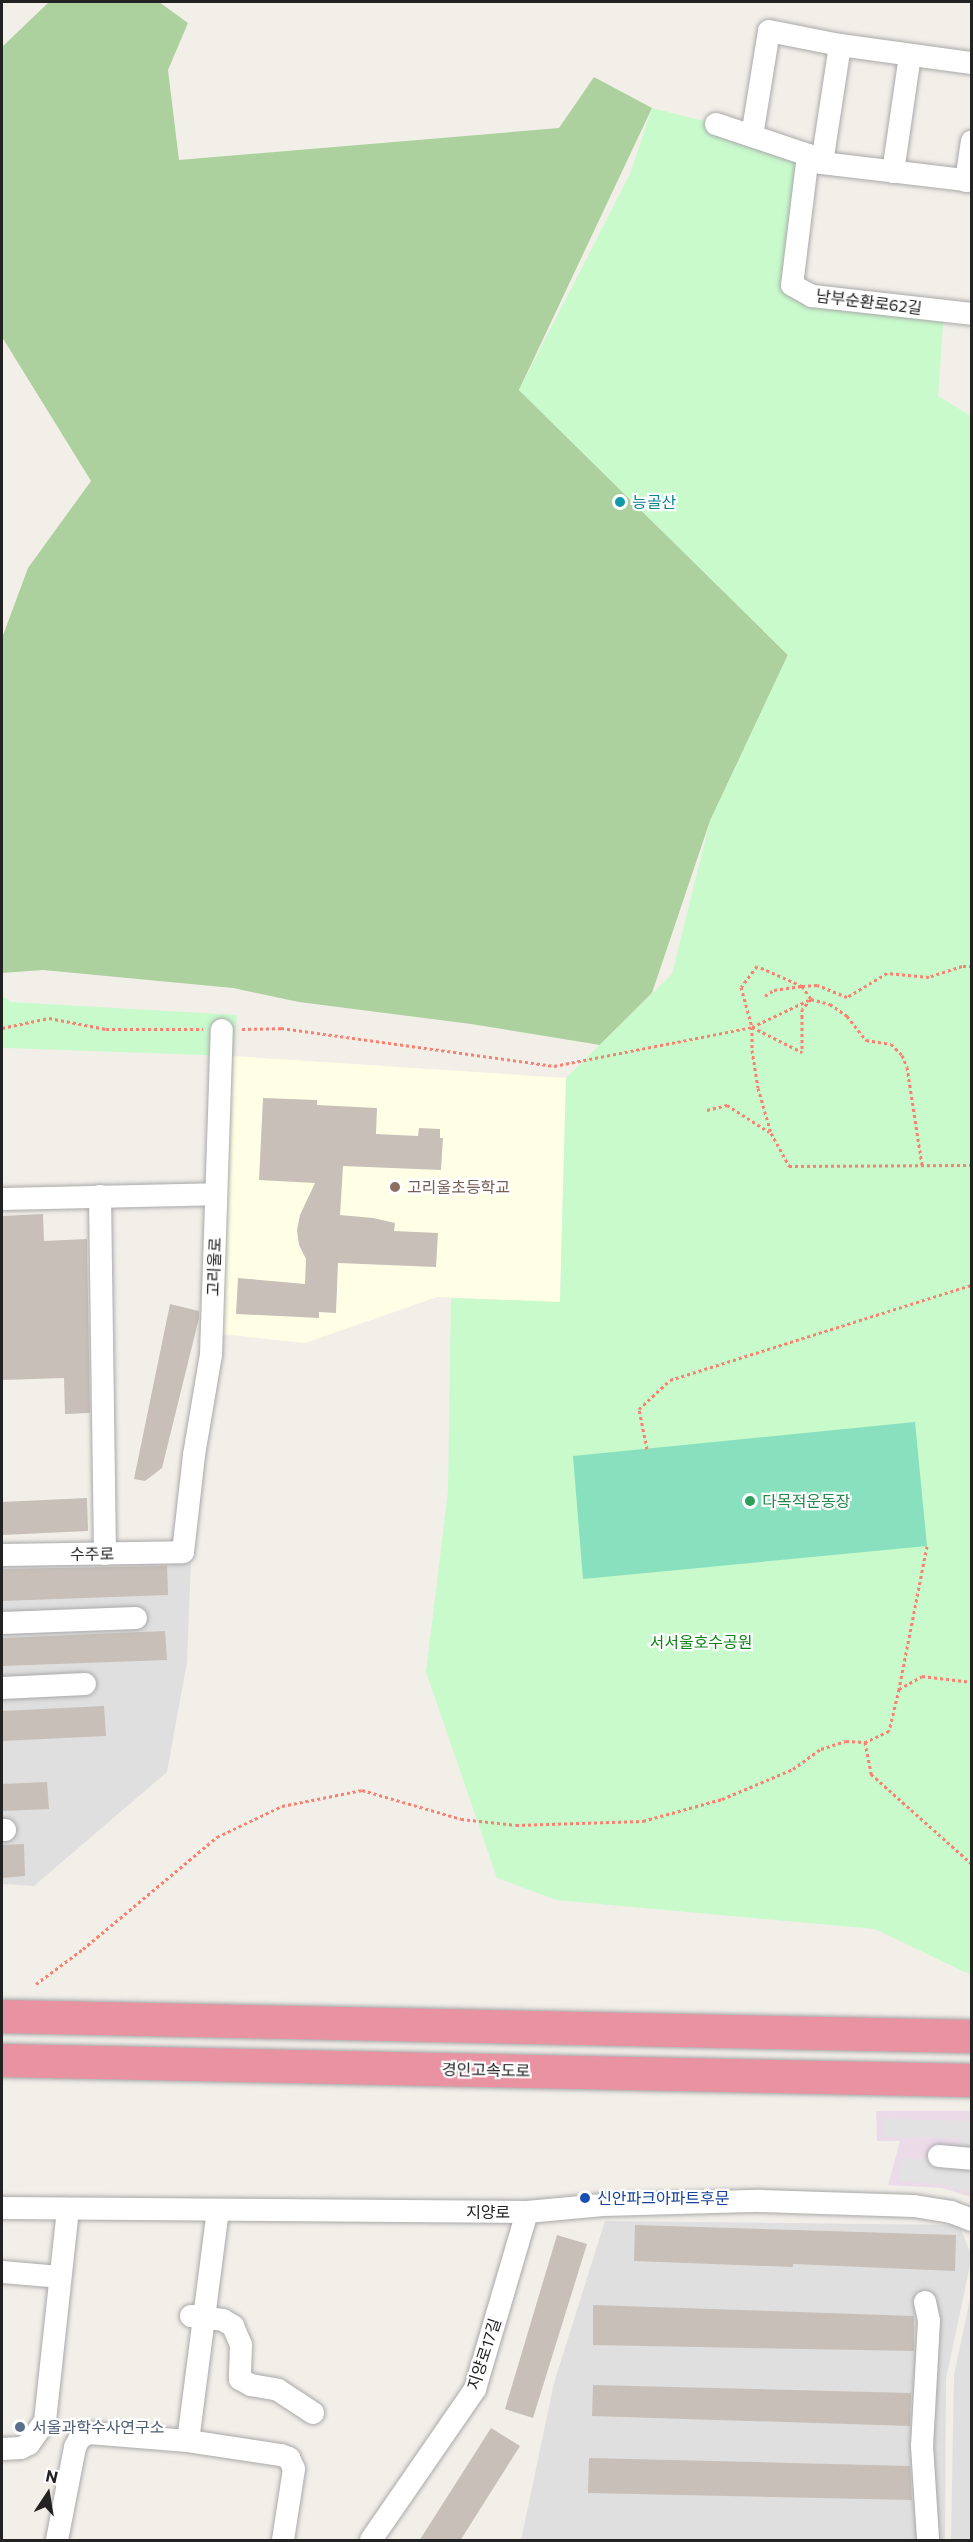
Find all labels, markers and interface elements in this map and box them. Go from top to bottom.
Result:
street label: 남부순환로62길 [815,286,923,318]
place label: 능골산 [632,492,676,512]
marker: 능골산 [613,495,627,509]
place label: 고리울초등학교 [407,1177,510,1197]
marker: 고리울초등학교 [388,1180,402,1194]
street label: 고리울로 [203,1237,225,1297]
place label: 다목적운동장 [762,1491,850,1511]
marker: 다목적운동장 [743,1494,757,1508]
street label: 수주로 [70,1544,114,1564]
park label: 서서울호수공원 [649,1632,753,1652]
street label: 경인고속도로 [442,2060,530,2080]
place label: 신안파크아파트후문 [597,2188,729,2208]
marker: 신안파크아파트후문 [578,2191,592,2205]
street label: 지양로 [466,2202,510,2222]
street label: 지양로17길 [463,2316,505,2392]
place label: 서울과학수사연구소 [32,2417,164,2437]
marker: 서울과학수사연구소 [13,2420,27,2434]
north arrow [18,2464,78,2524]
text: N [44,2465,60,2486]

